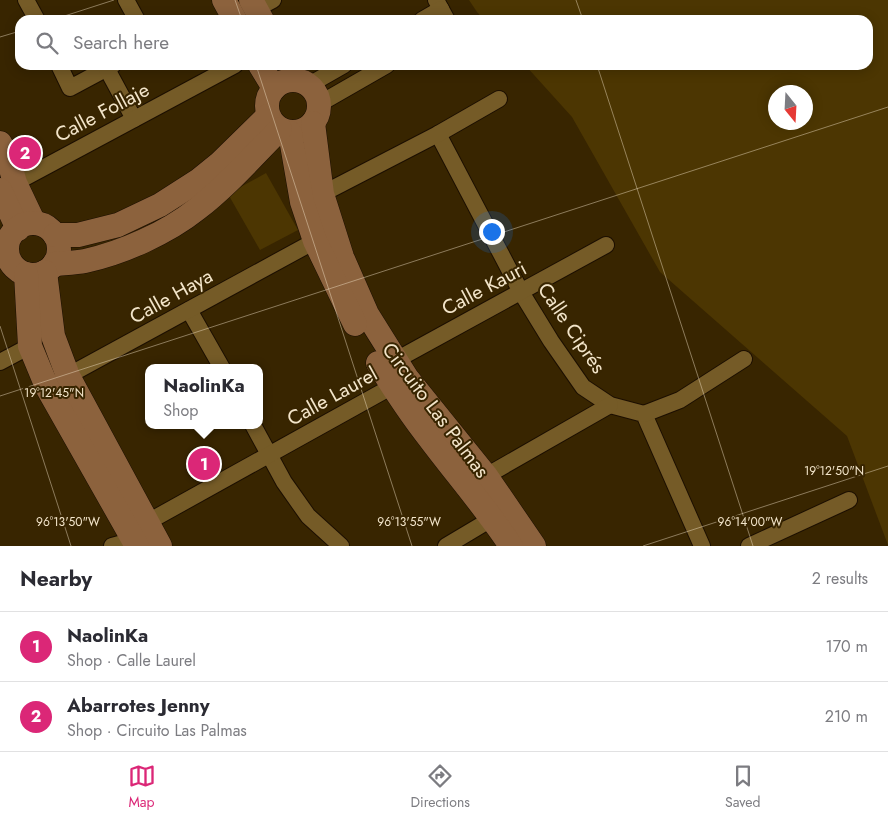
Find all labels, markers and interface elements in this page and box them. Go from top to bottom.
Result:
search box [15,15,873,70]
icon: search [33,29,61,57]
text: Search here [73,29,169,56]
street label: Calle Follaje [50,75,155,149]
north arrow [768,85,813,130]
pin: 2 [9,134,41,172]
your location [479,219,505,245]
street label: Calle Kauri [437,254,532,323]
street label: Calle Haya [124,262,218,331]
street label: Calle Ciprés [530,277,613,380]
street label: Circuito Las Palmas [375,336,496,484]
street label: Calle Laurel [282,360,383,433]
popup [145,364,263,429]
text: NaolinKa [163,372,245,399]
text: 19°12'45"N [24,384,84,402]
text: Shop [163,399,198,422]
pin: 1 [188,445,220,483]
text: 19°12'50"N [804,462,864,480]
text: 96°13'50"W [36,513,100,531]
text: 96°13'55"W [377,513,441,531]
text: 96°14'00"W [718,513,783,531]
text: Nearby [20,564,92,594]
text: 2 results [812,567,868,590]
text: NaolinKa [67,622,148,649]
text: 1 [32,635,40,658]
text: 170 m [826,635,868,658]
text: Shop · Calle Laurel [67,649,196,672]
text: Abarrotes Jenny [67,692,210,719]
text: 2 [31,705,41,728]
text: 210 m [825,705,868,728]
text: Shop · Circuito Las Palmas [67,719,247,742]
tab: Map [128,762,156,812]
tab: Directions [411,762,470,812]
tab: Saved [725,762,760,812]

